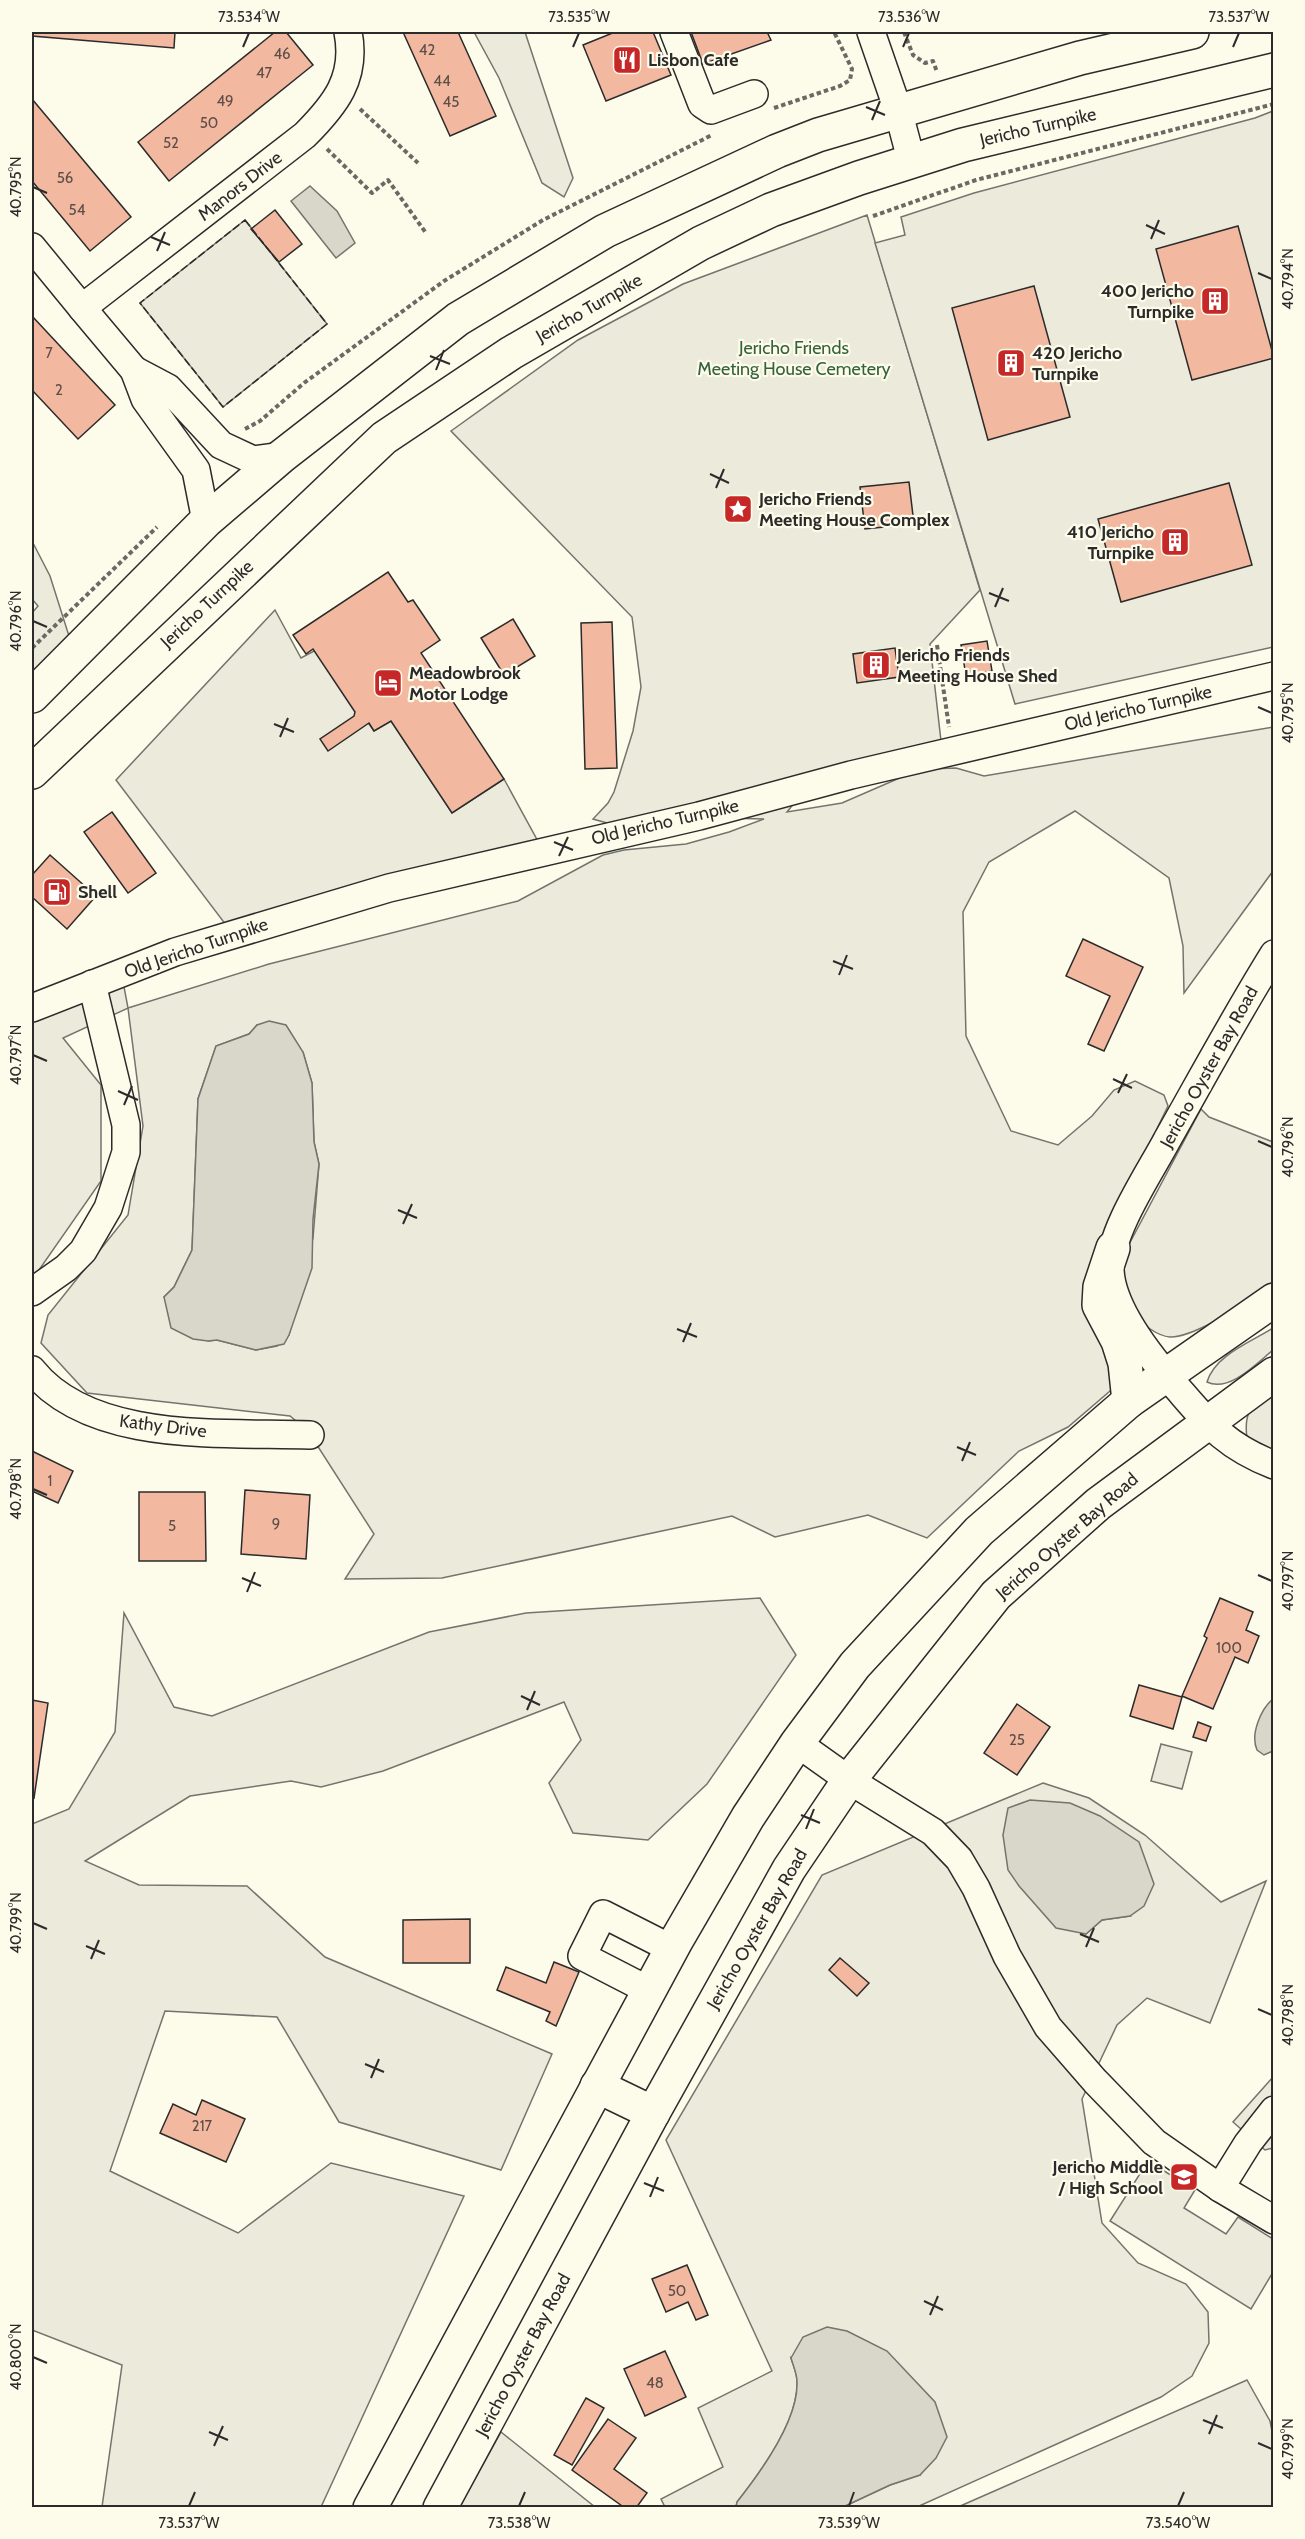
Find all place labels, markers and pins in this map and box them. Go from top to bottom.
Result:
restaurant icon: Lisbon Cafe [611,44,643,76]
place label: Lisbon Cafe [648,49,739,71]
place label: 400 Jericho Turnpike [1101,280,1194,323]
building icon: 400 Jericho Turnpike [1199,285,1231,317]
place label: 420 Jericho Turnpike [1032,342,1122,385]
building icon: 420 Jericho Turnpike [995,347,1027,379]
place label: Jericho Friends Meeting House Complex [758,488,950,531]
place icon: Jericho Friends Meeting House Complex [722,493,754,525]
place label: 410 Jericho Turnpike [1067,521,1154,564]
building icon: 410 Jericho Turnpike [1159,526,1191,558]
place label: Jericho Friends Meeting House Shed [896,644,1058,687]
building icon: Jericho Friends Meeting House Shed [860,649,892,681]
place label: Meadowbrook Motor Lodge [409,662,521,705]
hotel icon: Meadowbrook Motor Lodge [372,667,404,699]
fuel station icon: Shell [41,876,73,908]
place label: Shell [78,881,117,903]
place label: Jericho Middle / High School [1052,2156,1163,2199]
school or university icon: Jericho Middle / High School [1168,2161,1200,2193]

